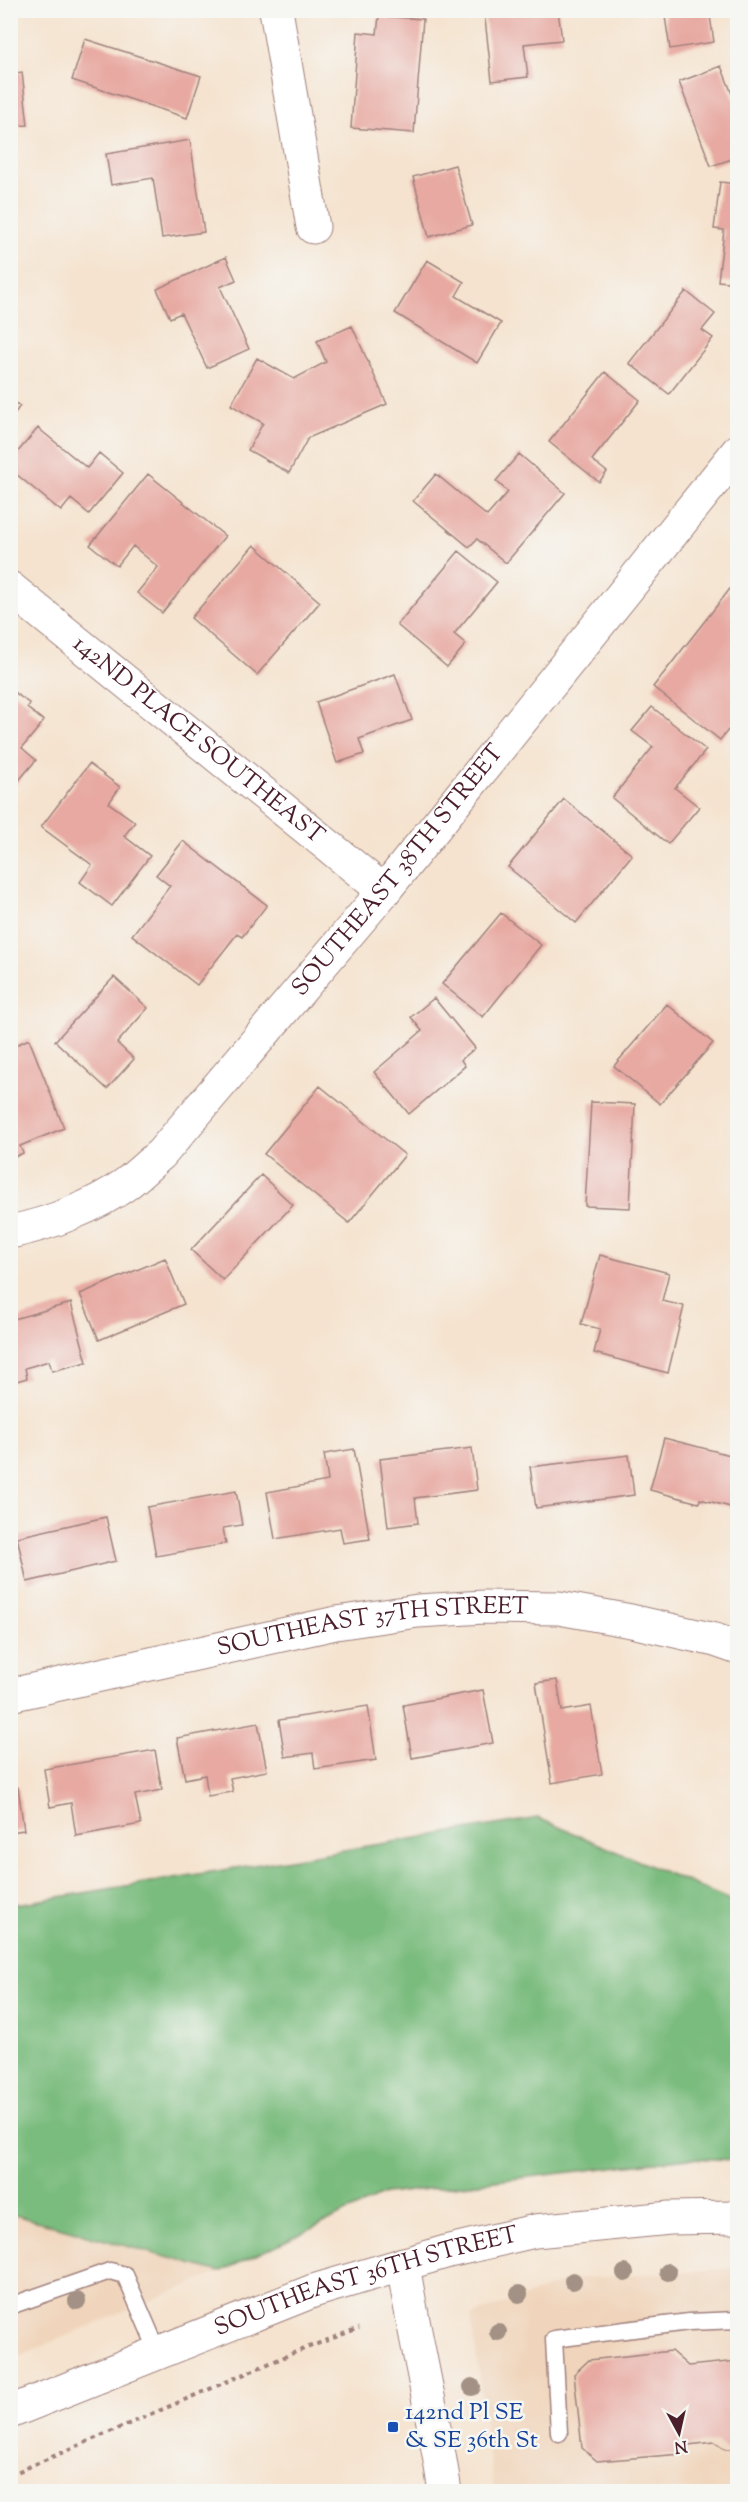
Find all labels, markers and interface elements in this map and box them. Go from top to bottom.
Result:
street label: 142ND PLACE SOUTHEAST [65,628,331,853]
street label: SOUTHEAST 38TH STREET [284,737,512,1004]
street label: SOUTHEAST 37TH STREET [214,1590,529,1666]
street label: SOUTHEAST 36TH STREET [209,2218,522,2346]
place label: 142nd Pl SE & SE 36th St [405,2396,538,2458]
north arrow [649,2403,709,2463]
marker: 142nd Pl SE & SE 36th St [386,2420,400,2434]
text: N [673,2433,689,2458]

